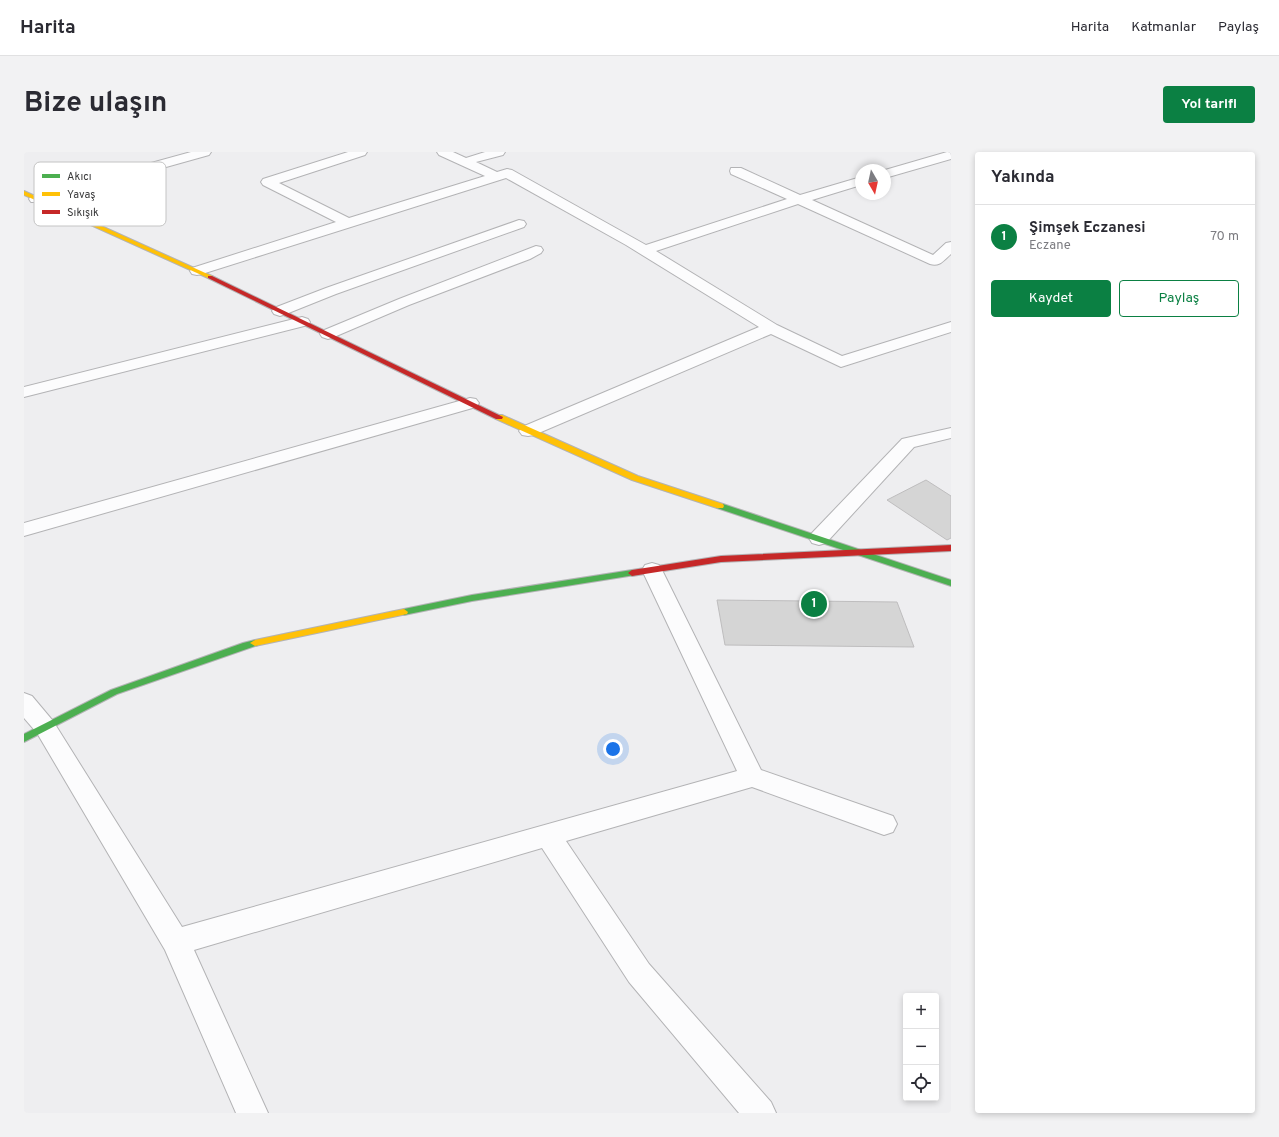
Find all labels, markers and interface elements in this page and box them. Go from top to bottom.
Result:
text: Harita [20,16,76,40]
text: Harita [1071,19,1109,36]
text: Katmanlar [1131,19,1196,36]
text: Paylaş [1218,19,1259,36]
text: Bize ulaşın [24,86,167,122]
button: Yol tarifi [1163,86,1255,123]
legend [34,162,166,226]
north arrow [855,164,891,200]
text: Yakında [991,167,1055,189]
text: Akıcı [67,170,91,184]
text: Yavaş [67,188,95,202]
text: Sıkışık [67,206,99,220]
text: Şimşek Eczanesi [1029,219,1146,238]
text: 1 [1001,229,1007,245]
text: 70 m [1210,229,1239,245]
text: Eczane [1029,238,1071,254]
button: Kaydet [991,280,1111,317]
button: Paylaş [1119,280,1239,317]
pin: 1 [801,589,827,619]
your location [603,739,623,759]
map controls [903,993,939,1101]
button: + [903,993,939,1029]
button: − [903,1029,939,1065]
button: locate [903,1065,939,1101]

